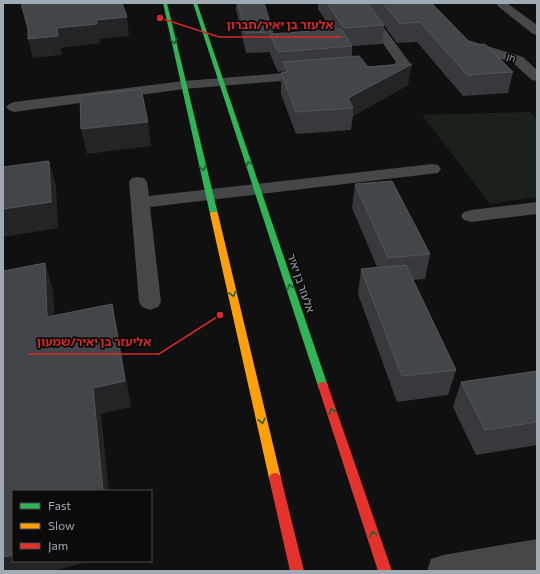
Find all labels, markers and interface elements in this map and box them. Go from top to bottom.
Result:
callout: אלעזר בן יאיר/חברון [219,13,342,37]
text: אלעזר בן יאיר/חברון [227,17,333,31]
one-way arrow [169,37,178,44]
street label: חן [505,51,517,64]
one-way arrow [245,161,254,168]
one-way arrow [199,164,207,171]
street label: אלעזר בן יאיר [285,252,318,314]
one-way arrow [286,284,295,291]
one-way arrow [228,291,236,297]
callout: אליעזר בן יאיר/שמעון [28,330,159,354]
text: אליעזר בן יאיר/שמעון [37,334,151,348]
one-way arrow [328,407,336,414]
one-way arrow [258,418,266,424]
legend [12,490,152,562]
text: Fast [48,498,71,512]
text: Slow [48,518,75,532]
one-way arrow [369,531,378,538]
text: Jam [48,538,68,553]

